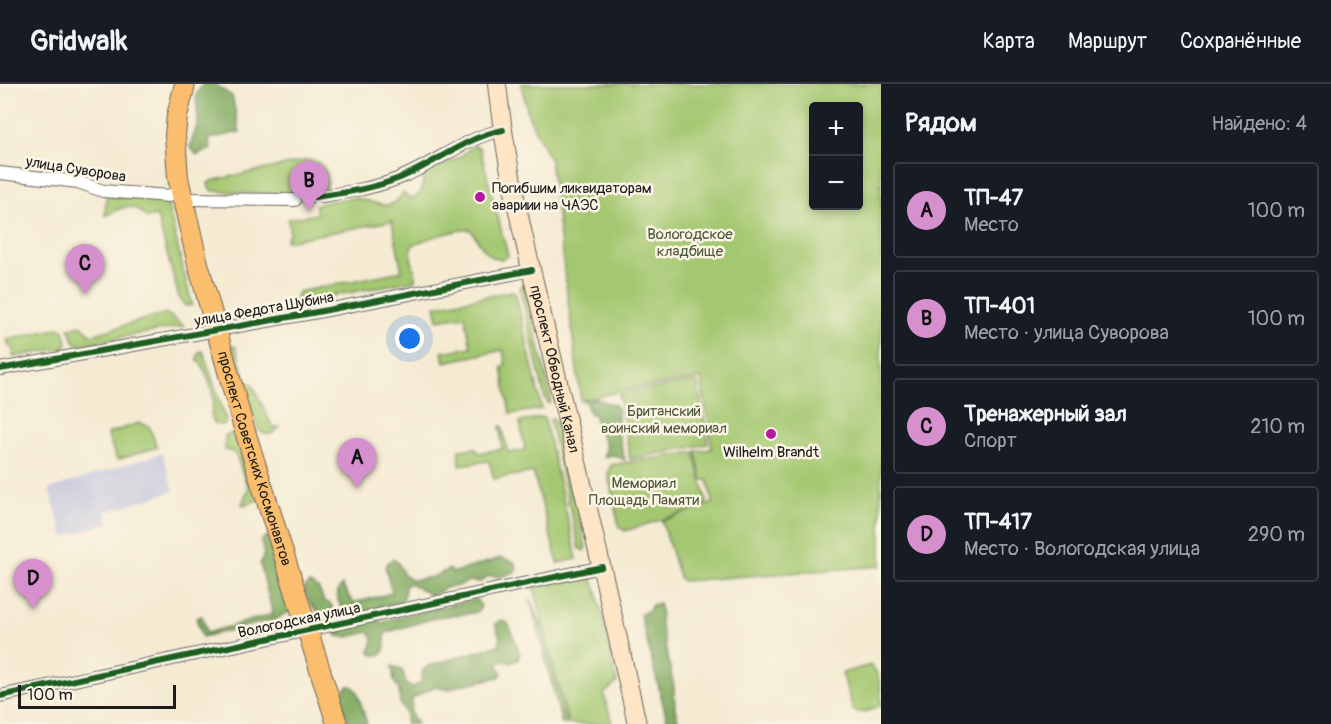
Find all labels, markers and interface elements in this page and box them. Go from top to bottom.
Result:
text: Gridwalk [30,24,128,59]
text: Карта [983,28,1035,55]
text: Маршрут [1068,28,1147,55]
text: Сохранённые [1180,28,1301,55]
map controls [809,102,863,210]
button: + [809,102,863,156]
text: Рядом [905,107,977,139]
text: Найдено: 4 [1212,111,1307,136]
street label: улица Суворова [23,152,127,187]
button: − [809,156,863,210]
pin: B [290,162,328,211]
place label: Погибшим ликвидаторам авариии на ЧАЭС [492,179,652,215]
text: ТП-47 [964,184,1023,212]
marker: Погибшим ликвидаторам авариии на ЧАЭС [473,190,487,204]
text: A [920,198,933,223]
text: 100 m [1248,198,1305,223]
text: Место [964,212,1019,237]
park label: Вологодское кладбище [647,225,733,261]
pin: C [66,244,104,294]
street label: проспект Обводный Канал [525,283,583,455]
street label: улица Федота Шубина [192,288,335,331]
text: ТП-401 [964,292,1035,320]
text: B [921,306,932,331]
text: 100 m [1248,306,1305,331]
text: Место · улица Суворова [964,320,1169,345]
your location [395,324,424,353]
street label: проспект Советских Космонавтов [213,349,296,568]
text: Тренажерный зал [964,400,1127,428]
park label: Британский воинский мемориал [601,402,727,438]
text: C [920,414,933,439]
text: 210 m [1250,414,1305,439]
marker: Wilhelm Brandt [764,427,778,441]
text: Спорт [964,428,1017,453]
pin: A [338,438,376,488]
place label: Wilhelm Brandt [723,443,820,462]
park label: Мемориал Площадь Памяти [589,474,699,510]
text: ТП-417 [964,508,1032,536]
text: D [920,522,933,547]
text: 290 m [1248,522,1305,547]
text: Место · Вологодская улица [964,536,1200,561]
pin: D [14,560,52,609]
street label: Вологодская улица [236,598,362,643]
scale bar [18,682,176,710]
text: 100 m [27,685,73,705]

